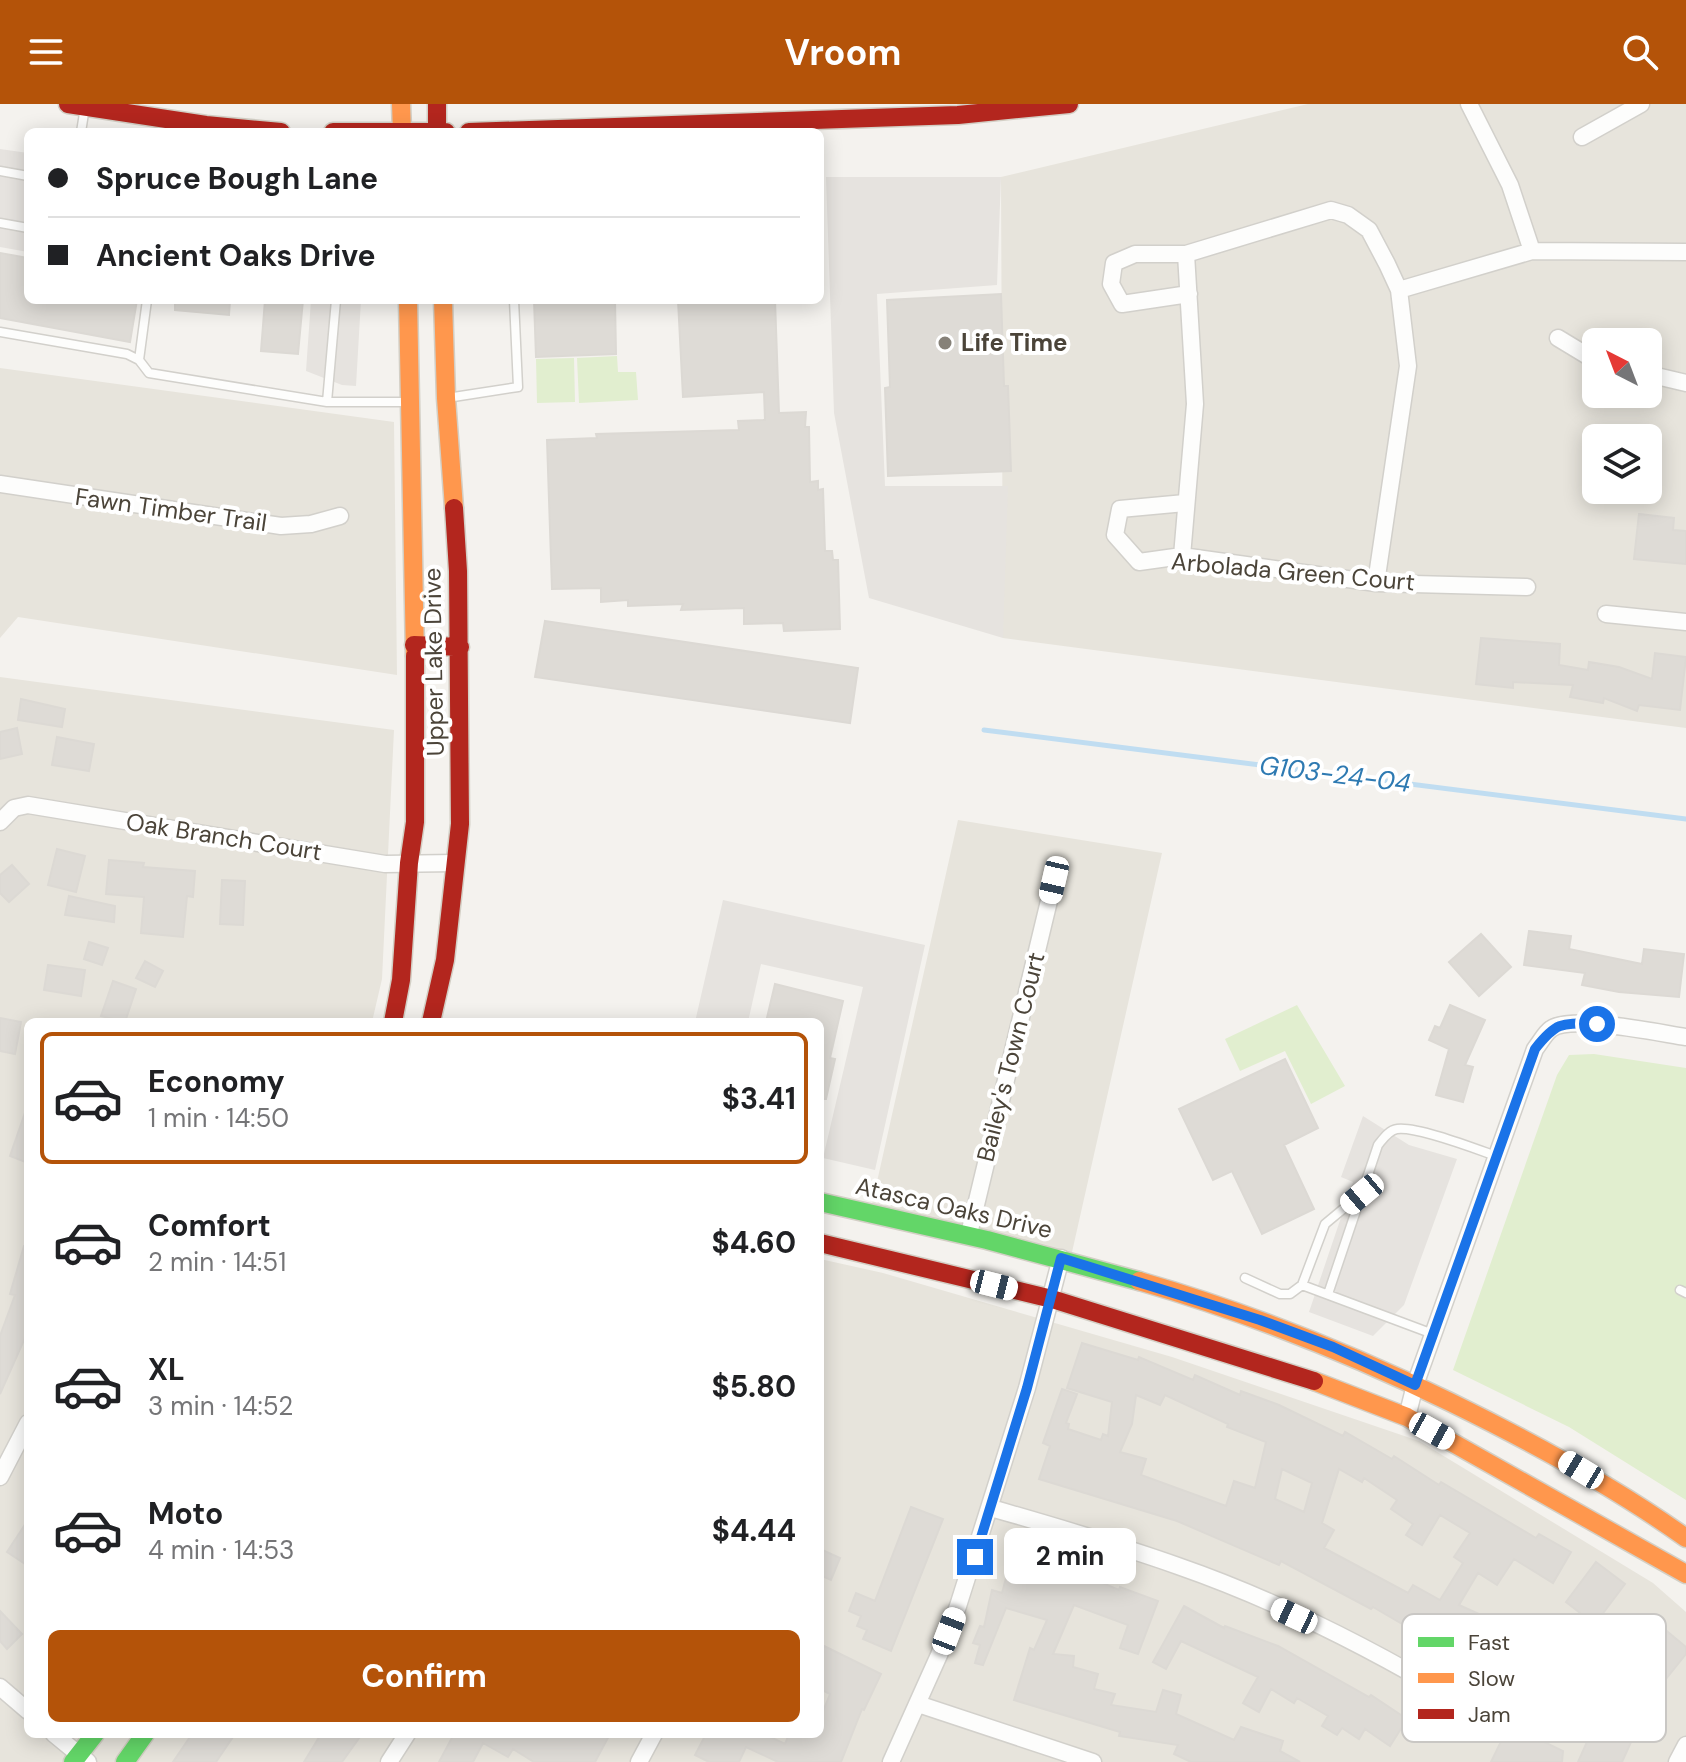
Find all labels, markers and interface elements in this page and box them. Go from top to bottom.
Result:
text: Vroom [785,29,901,76]
icon: menu [24,30,68,74]
icon: search [1618,30,1662,74]
text: Spruce Bough Lane [96,159,378,198]
text: Ancient Oaks Drive [96,236,376,275]
place label: Life Time [961,327,1067,358]
north arrow [1582,328,1662,408]
map controls [1582,328,1662,504]
marker: Life Time [936,334,954,352]
button: layers [1582,424,1662,504]
street label: Fawn Timber Trail [73,481,269,538]
street label: Arbolada Green Court [1170,545,1416,598]
street label: Upper Lake Drive [416,568,451,756]
water label: G103-24-04 [1257,748,1413,800]
street label: Oak Branch Court [124,806,324,867]
car [1037,854,1071,906]
street label: Bailey's Town Court [970,949,1051,1165]
route start [1579,1006,1615,1042]
icon: car [52,1062,124,1134]
text: Economy [148,1062,285,1101]
text: $3.41 [722,1079,796,1118]
text: 1 min · 14:50 [148,1101,289,1135]
car [1336,1169,1388,1219]
street label: Atasca Oaks Drive [853,1170,1055,1245]
icon: car [52,1206,124,1278]
text: Comfort [148,1206,271,1245]
text: $4.60 [712,1223,796,1262]
text: 2 min · 14:51 [148,1245,286,1279]
car [968,1268,1020,1302]
icon: car [52,1350,124,1422]
text: XL [148,1350,185,1389]
text: $5.80 [712,1367,796,1406]
text: 3 min · 14:52 [148,1389,293,1423]
car [1405,1409,1459,1453]
car [1554,1447,1608,1493]
icon: car [52,1494,124,1566]
text: Moto [148,1494,223,1533]
text: $4.44 [712,1511,796,1550]
callout: 2 min [1003,1529,1135,1585]
text: 4 min · 14:53 [148,1533,294,1567]
route end [957,1539,993,1575]
text: 2 min [1036,1539,1104,1573]
car [1267,1595,1321,1637]
car [929,1604,969,1658]
legend [1402,1614,1666,1742]
text: Fast [1468,1628,1510,1657]
button: Confirm [48,1630,800,1722]
text: Slow [1468,1664,1515,1693]
text: Jam [1468,1700,1511,1729]

